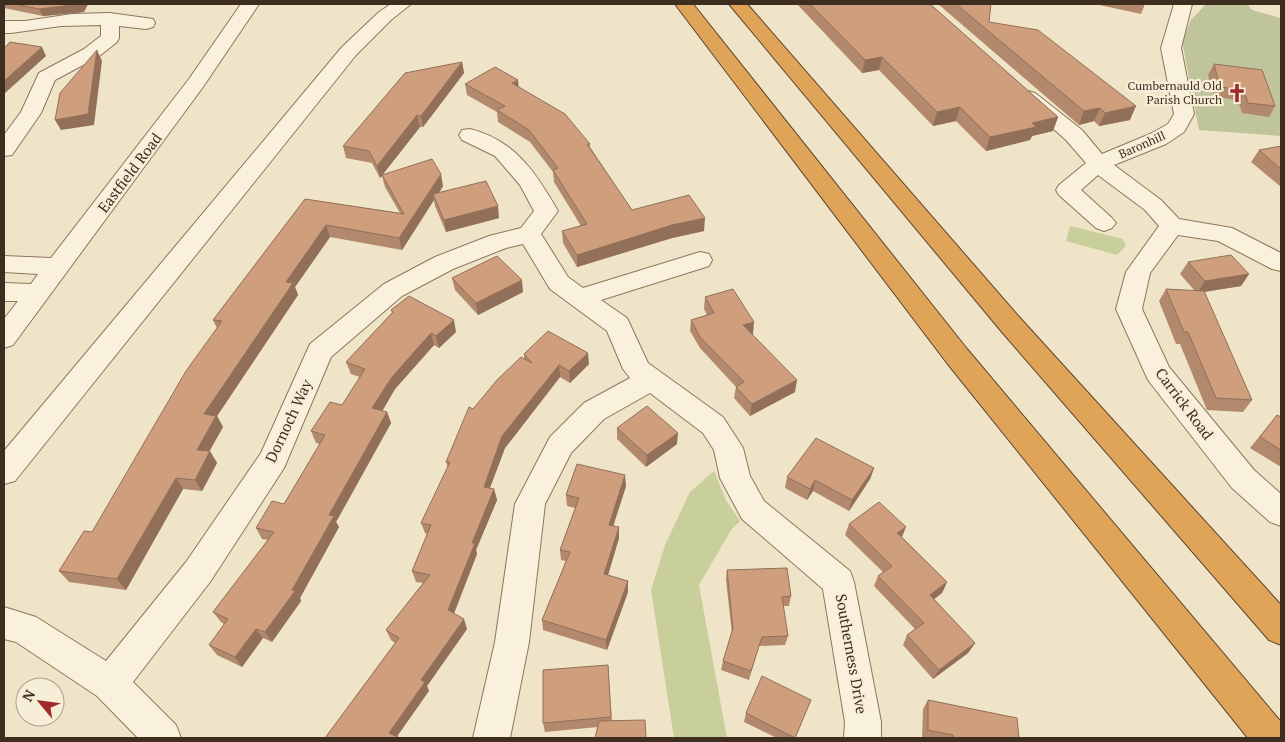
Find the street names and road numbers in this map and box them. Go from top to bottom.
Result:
street label: Baronhill [1116,127,1168,162]
street label: Eastfield Road [93,128,166,216]
street label: Carrick Road [1151,363,1218,443]
street label: Dornoch Way [260,375,316,465]
street label: Southerness Drive [832,592,872,715]

